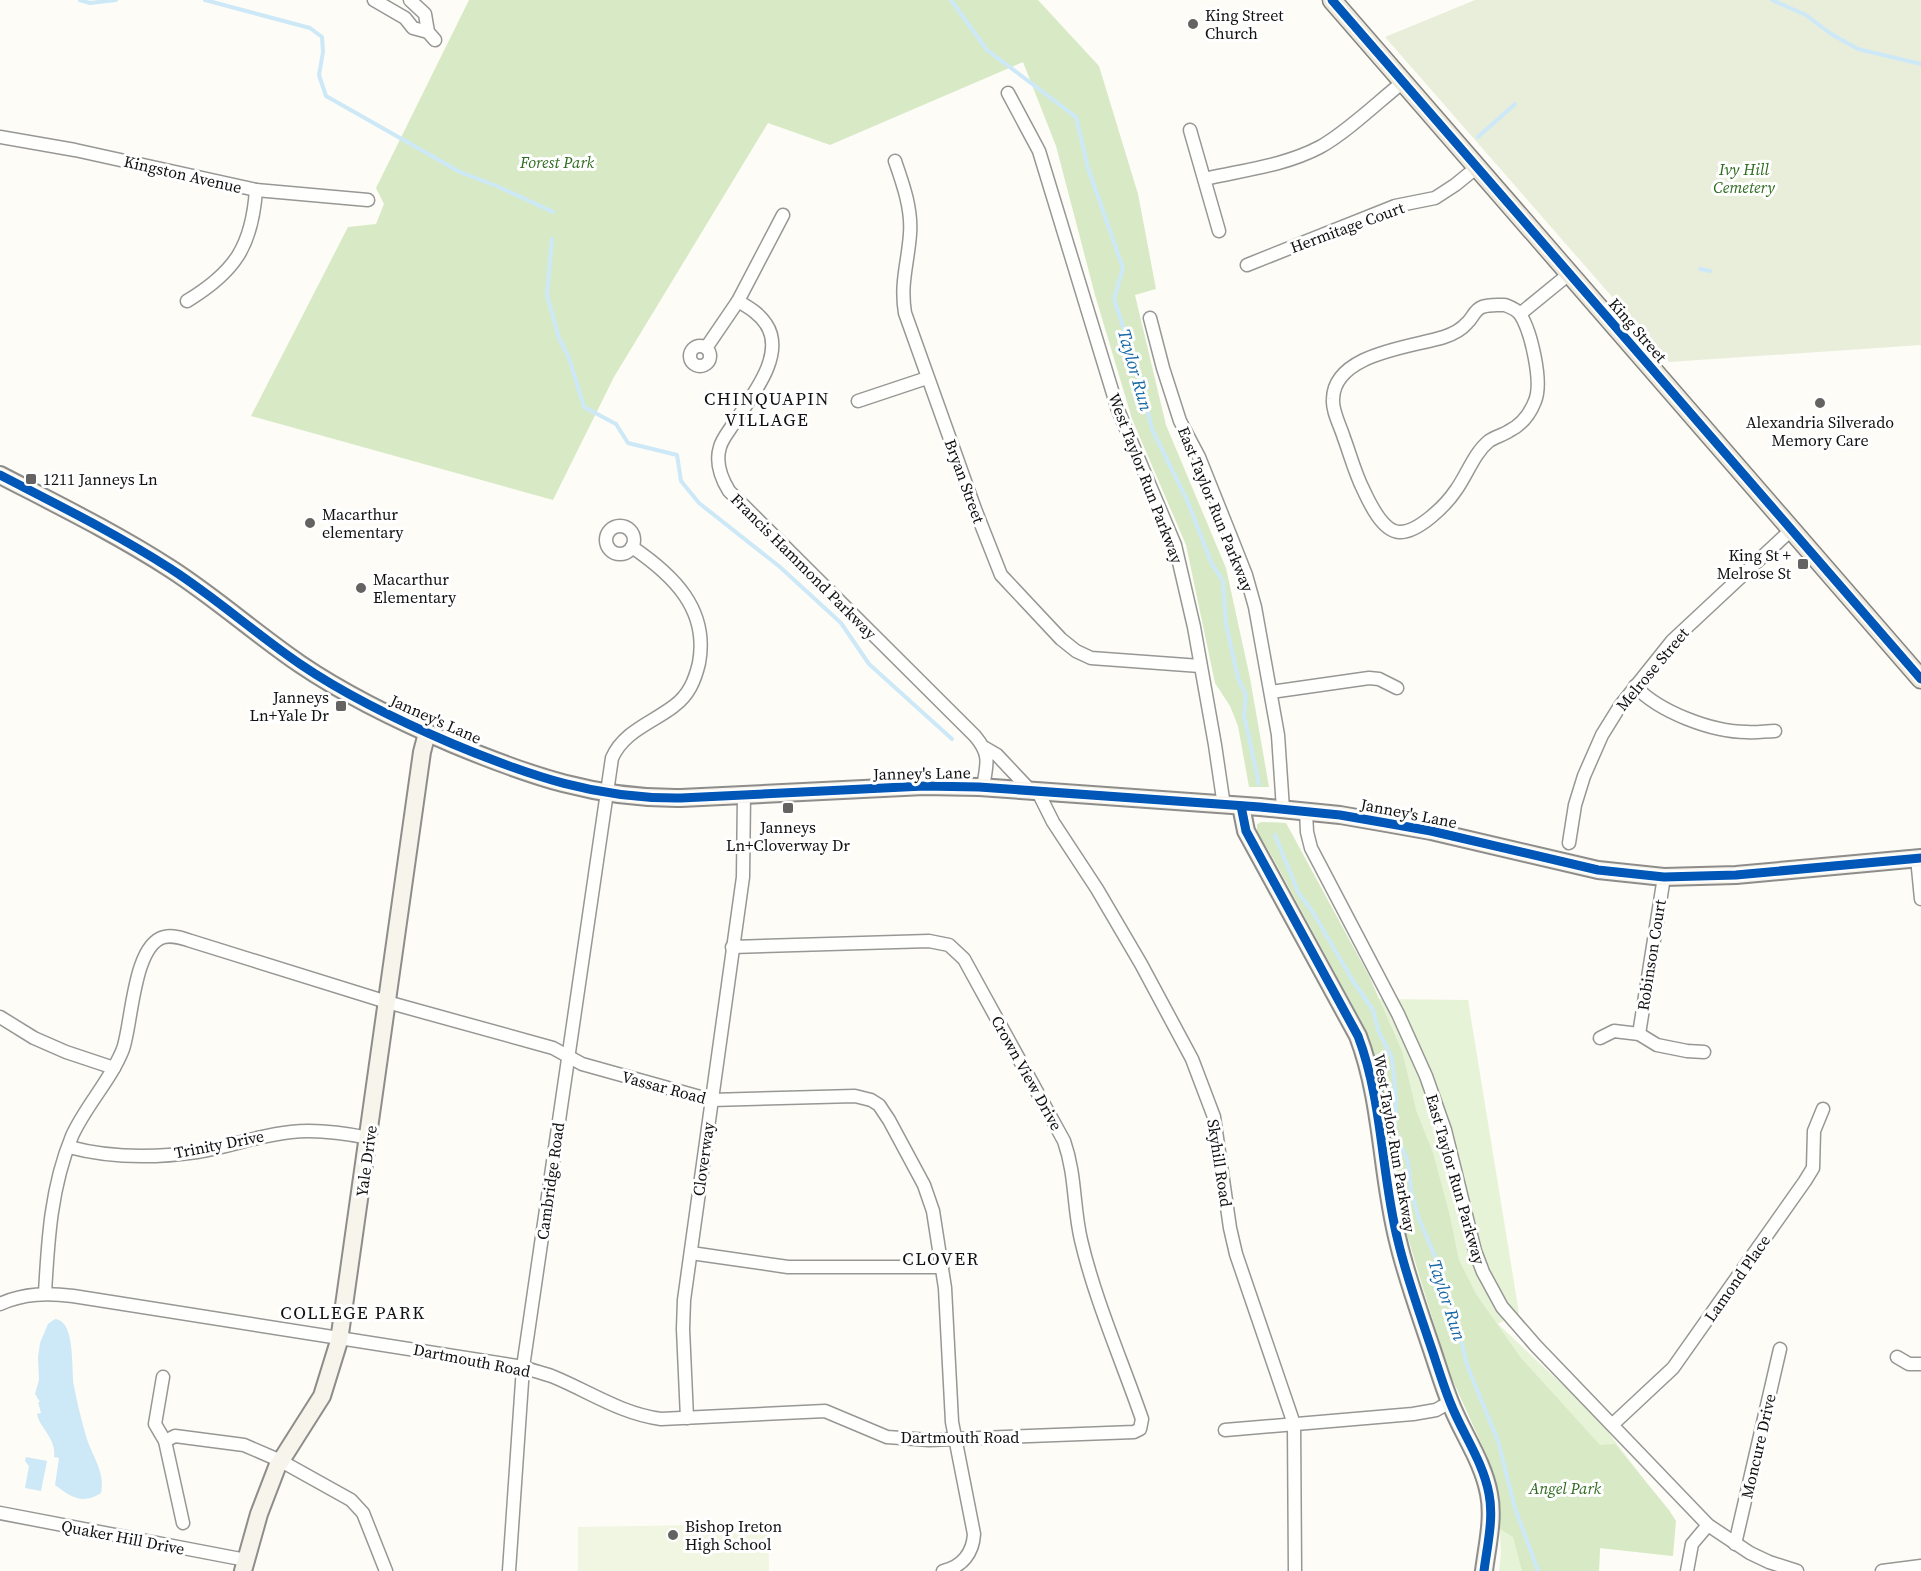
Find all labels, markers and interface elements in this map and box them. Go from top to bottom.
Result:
place label: King Street Church [1205,4,1284,44]
marker: King Street Church [1186,17,1200,31]
street label: Kingston Avenue [122,150,244,198]
park label: Forest Park [519,151,594,173]
park label: Ivy Hill Cemetery [1713,158,1775,198]
street label: Hermitage Court [1287,196,1408,258]
street label: King Street [1604,293,1673,367]
water label: Taylor Run [1112,326,1159,414]
district label: CHINQUAPIN VILLAGE [704,386,830,432]
street label: West Taylor Run Parkway [1103,390,1189,567]
marker: Alexandria Silverado Memory Care [1813,396,1827,410]
place label: Alexandria Silverado Memory Care [1746,411,1894,451]
street label: East Taylor Run Parkway [1173,423,1260,596]
street label: Bryan Street [940,436,991,527]
place label: 1211 Janneys Ln [43,468,158,490]
marker: 1211 Janneys Ln [24,472,38,486]
street label: Francis Hammond Parkway [726,488,882,644]
place label: Macarthur elementary [322,503,404,543]
marker: Macarthur elementary [303,516,317,530]
place label: King St + Melrose St [1717,544,1792,584]
marker: King St + Melrose St [1796,557,1810,571]
place label: Macarthur Elementary [373,568,457,608]
marker: Macarthur Elementary [354,581,368,595]
street label: Melrose Street [1611,622,1694,715]
place label: Janneys Ln+Yale Dr [250,686,329,726]
street label: Janney's Lane [386,689,485,749]
marker: Janneys Ln+Yale Dr [334,699,348,713]
street label: Janney's Lane [872,761,971,785]
street label: Janney's Lane [1358,793,1459,833]
marker: Janneys Ln+Cloverway Dr [781,801,795,815]
place label: Janneys Ln+Cloverway Dr [726,816,850,856]
street label: Robinson Court [1631,897,1671,1012]
street label: Crown View Drive [986,1012,1068,1134]
street label: West Taylor Run Parkway [1368,1052,1422,1235]
street label: Vassar Road [619,1065,709,1109]
street label: East Taylor Run Parkway [1421,1091,1491,1268]
street label: Skyhill Road [1202,1118,1238,1208]
street label: Cloverway [687,1120,719,1197]
street label: Cambridge Road [531,1121,569,1241]
street label: Yale Drive [350,1124,382,1198]
street label: Trinity Drive [172,1125,266,1163]
street label: Lamond Place [1699,1230,1775,1326]
district label: CLOVER [902,1246,980,1271]
water label: Taylor Run [1423,1256,1472,1344]
district label: COLLEGE PARK [280,1300,426,1325]
street label: Dartmouth Road [412,1338,532,1382]
street label: Moncure Drive [1735,1391,1781,1501]
street label: Dartmouth Road [901,1426,1019,1448]
park label: Angel Park [1528,1477,1602,1499]
street label: Quaker Hill Drive [60,1514,186,1560]
place label: Bishop Ireton High School [685,1515,783,1555]
marker: Bishop Ireton High School [666,1528,680,1542]

